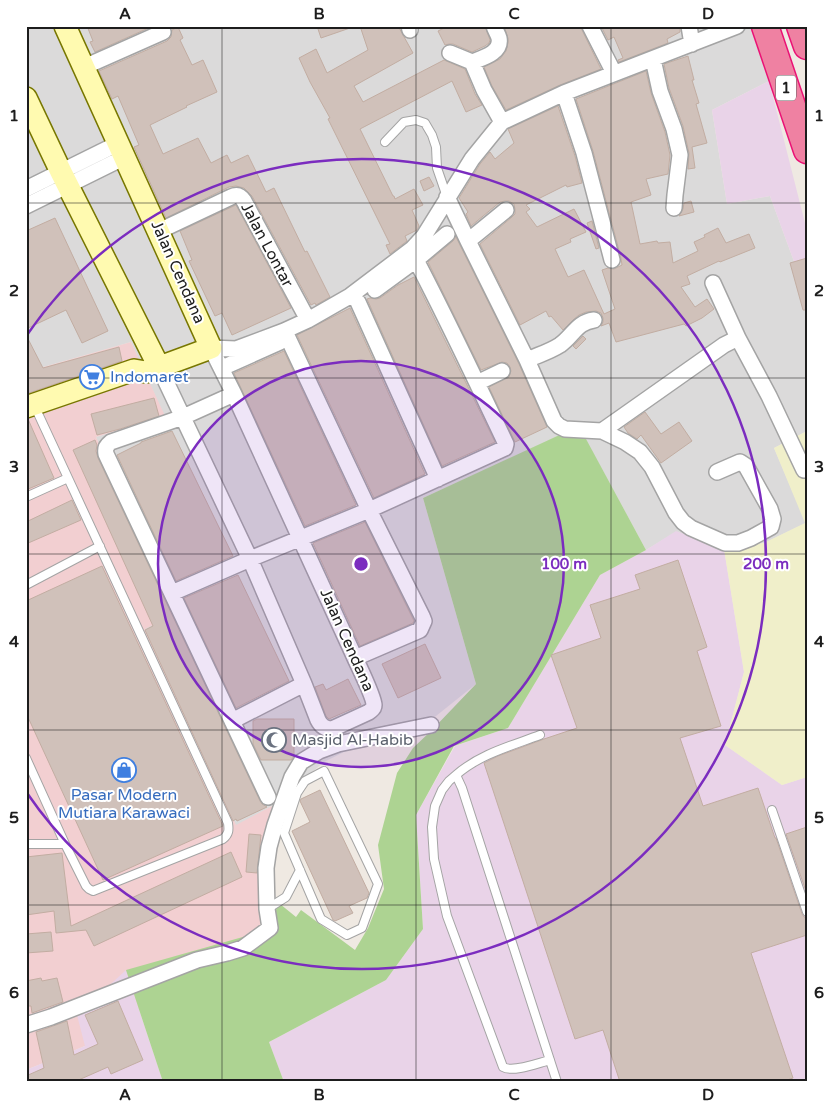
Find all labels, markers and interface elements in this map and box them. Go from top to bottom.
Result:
text: A [119,4,131,24]
text: B [313,4,325,24]
text: C [508,4,520,24]
text: D [702,4,714,24]
road number: 1 [776,76,796,100]
text: 1 [9,106,19,126]
text: 1 [814,106,824,126]
street label: Jalan Lontar [236,199,298,292]
street label: Jalan Cendana [146,217,210,327]
text: 2 [9,281,19,301]
text: 2 [814,281,824,301]
supermarket icon: Indomaret [79,364,105,390]
place label: Indomaret [110,367,189,387]
text: 3 [9,457,19,477]
text: 3 [814,457,824,477]
centre of rings [352,555,370,573]
text: 100 m [541,555,587,573]
text: 200 m [743,555,789,573]
street label: Jalan Cendana [315,585,379,695]
text: 4 [9,632,19,652]
text: 4 [814,632,824,652]
mosque icon: Masjid Al-Habib [261,727,287,753]
place label: Masjid Al-Habib [292,730,413,750]
shop icon: Pasar Modern Mutiara Karawaci [111,757,137,783]
place label: Pasar Modern Mutiara Karawaci [58,785,190,823]
text: 5 [9,808,19,828]
text: 5 [814,808,824,828]
text: 6 [9,983,19,1003]
text: 6 [814,983,824,1003]
text: A [119,1085,131,1105]
text: B [313,1085,325,1105]
text: C [508,1085,520,1105]
text: D [702,1085,714,1105]

